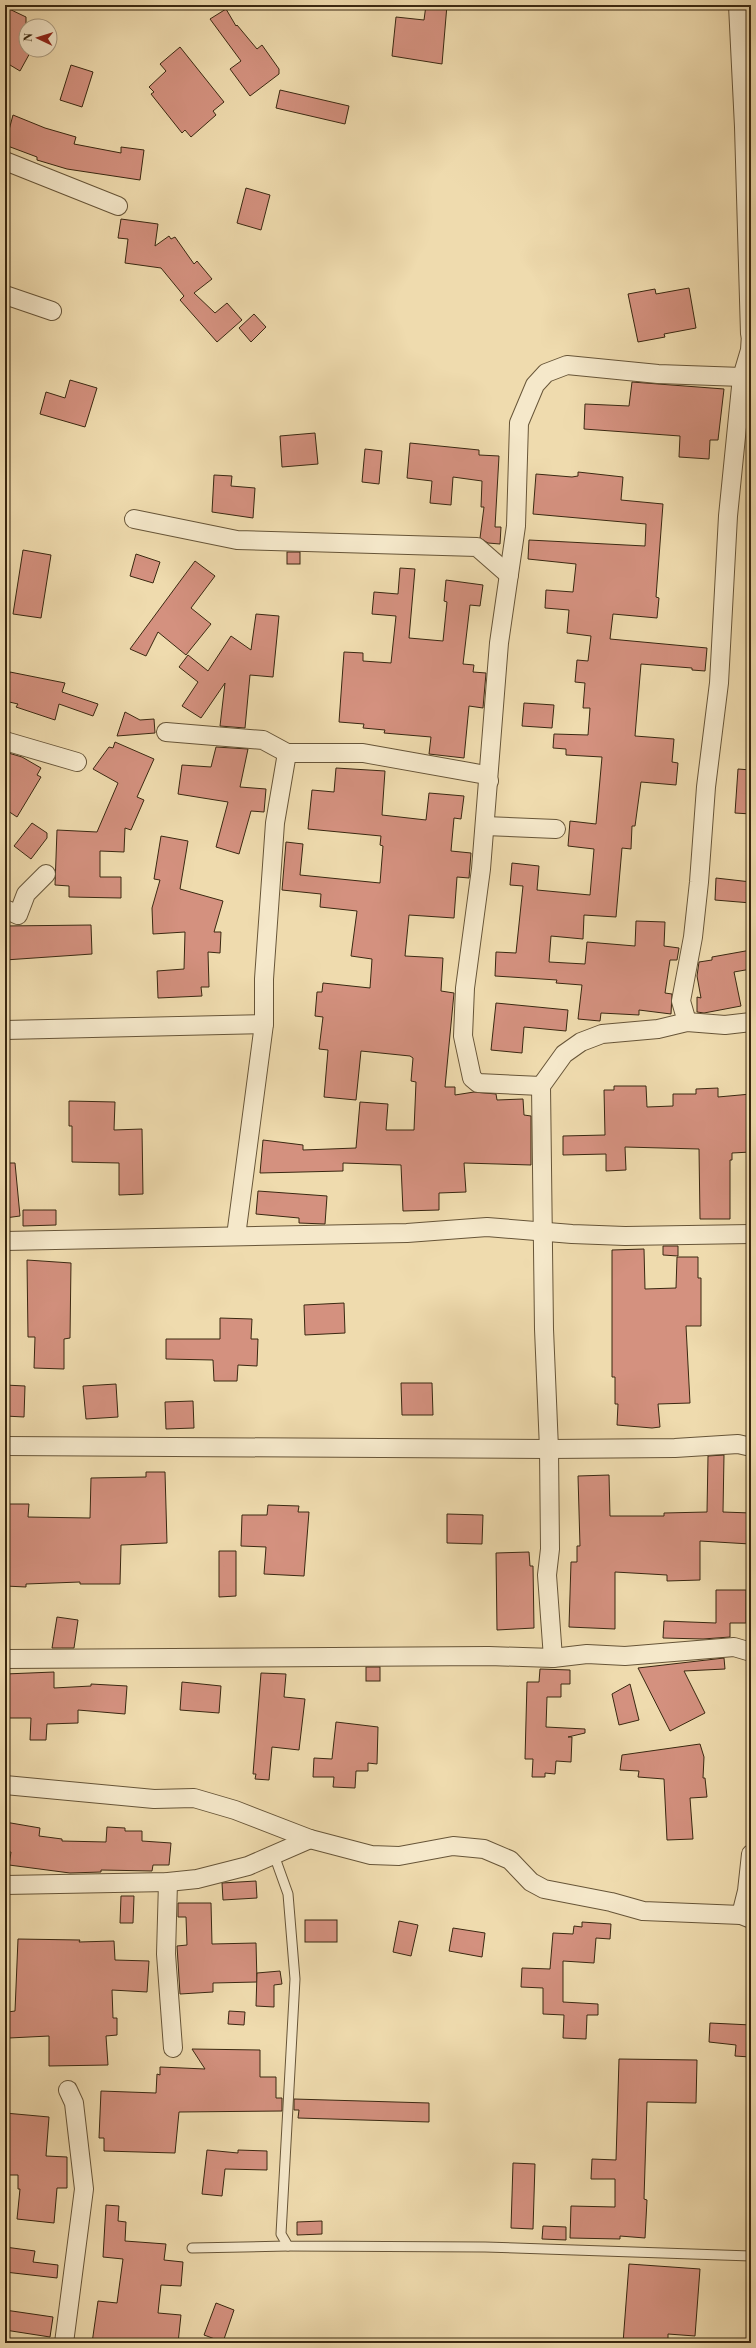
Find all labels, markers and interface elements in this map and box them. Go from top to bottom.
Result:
north arrow [18,18,58,58]
text: N [22,32,36,42]

